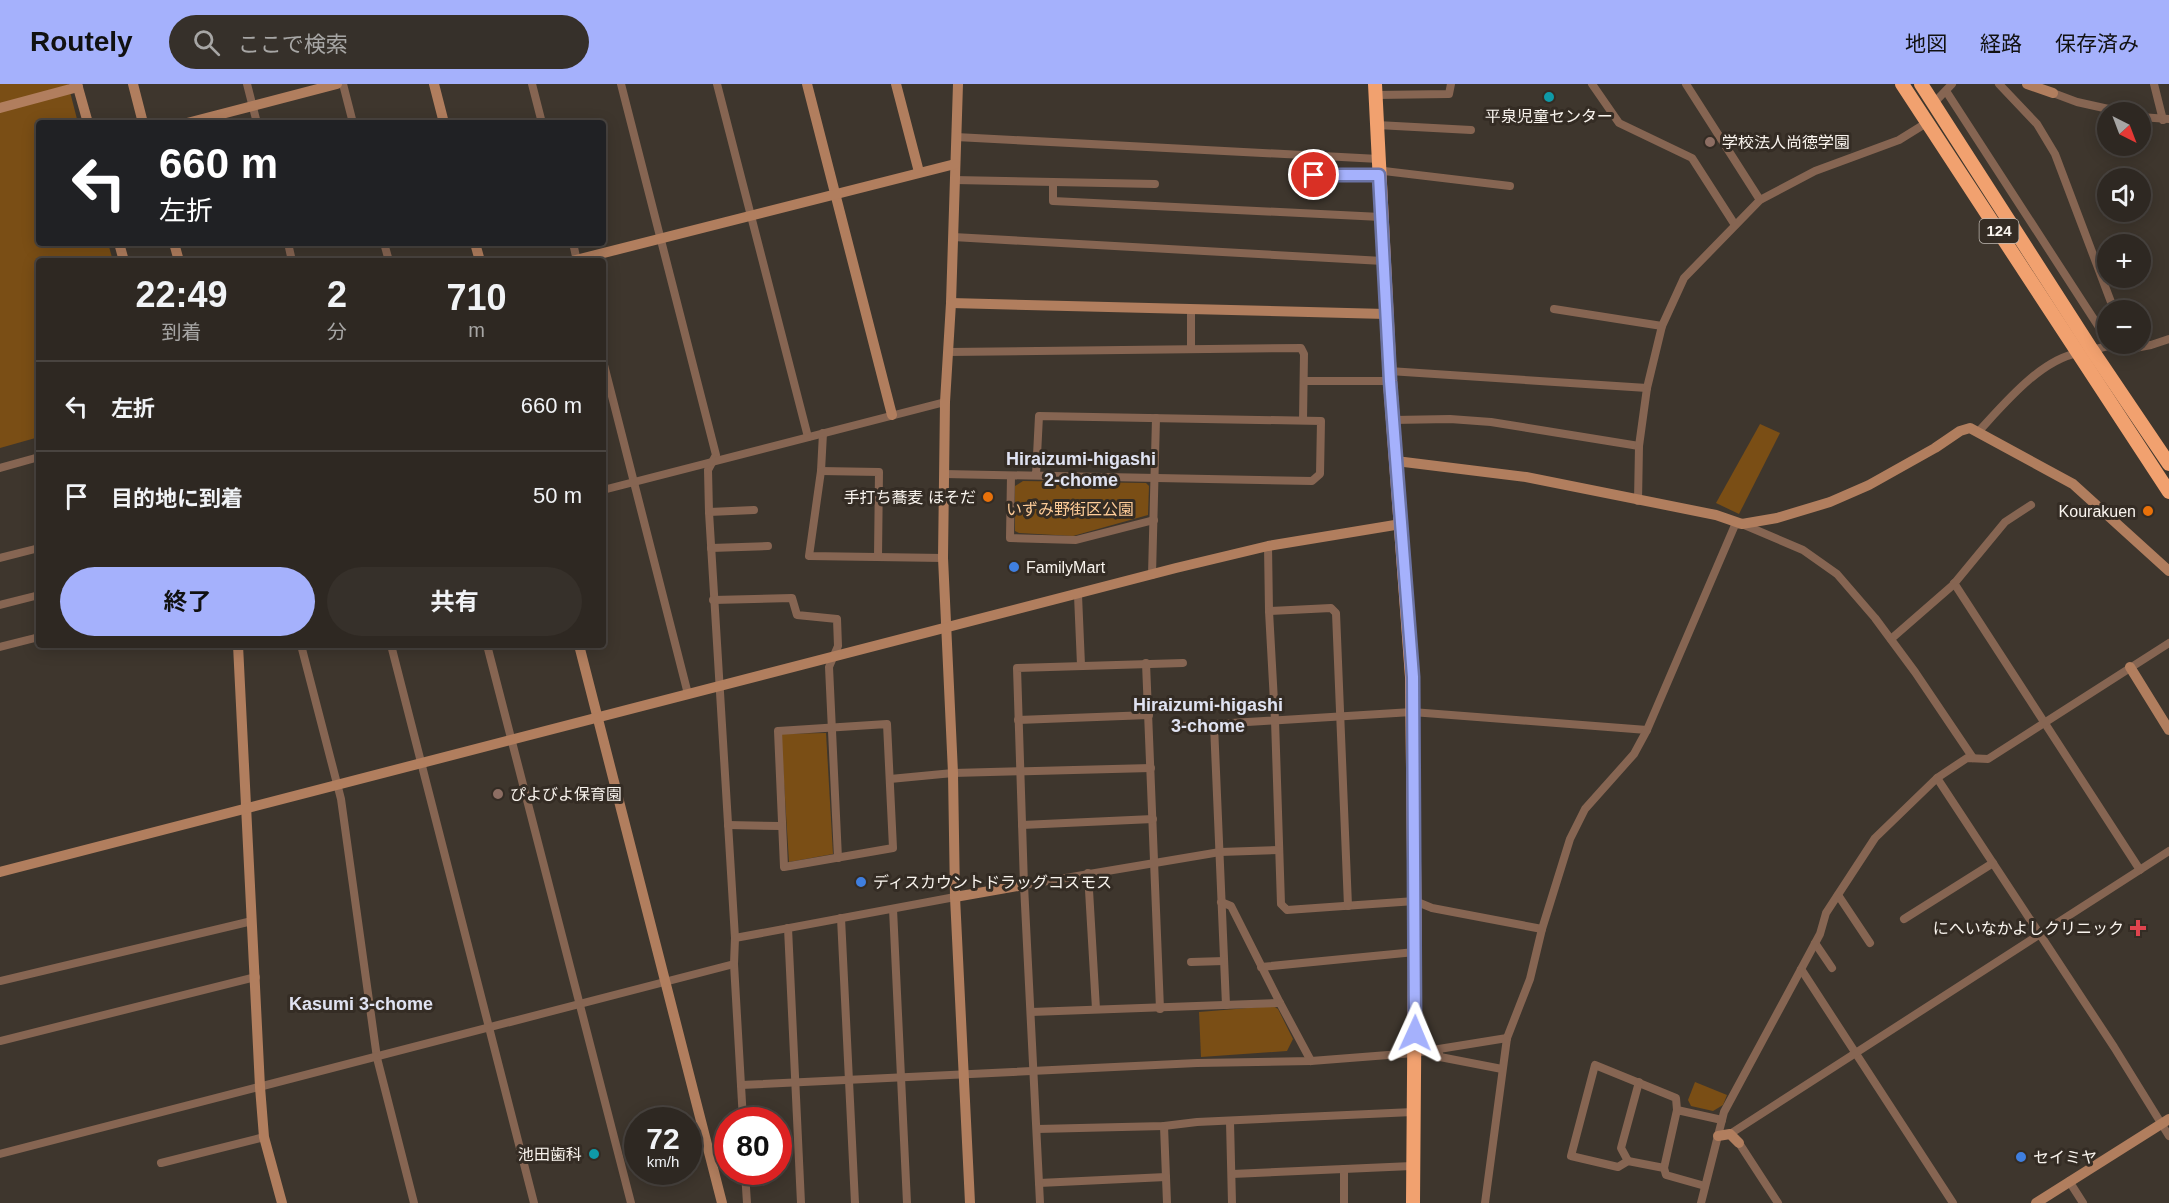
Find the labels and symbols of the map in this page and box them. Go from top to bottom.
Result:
marker: 平泉児童センター [1542,90,1556,104]
north arrow [2097,102,2151,156]
place label: 平泉児童センター [1485,108,1613,125]
place label: 学校法人尚徳学園 [1722,134,1850,151]
marker: 学校法人尚徳学園 [1703,135,1717,149]
pin [1288,149,1339,200]
road number: 124 [1980,219,2018,243]
district label: Hiraizumi-higashi 2-chome [1006,449,1156,490]
place label: 手打ち蕎麦 ほそだ [844,489,976,506]
marker: 手打ち蕎麦 ほそだ [981,490,995,504]
park label: いずみ野街区公園 [1006,501,1134,518]
place label: Kourakuen [2059,503,2136,520]
marker: Kourakuen [2141,504,2155,518]
place label: FamilyMart [1026,559,1106,576]
marker: FamilyMart [1007,560,1021,574]
district label: Hiraizumi-higashi 3-chome [1133,695,1283,736]
place label: ぴよびよ保育園 [510,786,622,803]
marker: ぴよびよ保育園 [491,787,505,801]
place label: ディスカウントドラッグコスモス [873,874,1112,891]
marker: ディスカウントドラッグコスモス [854,875,868,889]
marker: にへいなかよしクリニック [2129,919,2147,937]
place label: にへいなかよしクリニック [1933,920,2124,937]
district label: Kasumi 3-chome [289,994,433,1014]
position arrow [1383,1001,1447,1065]
speed limit sign: 80 [714,1107,792,1185]
place label: 池田歯科 [518,1146,582,1163]
marker: 池田歯科 [587,1147,601,1161]
place label: セイミヤ [2033,1149,2097,1166]
marker: セイミヤ [2014,1150,2028,1164]

